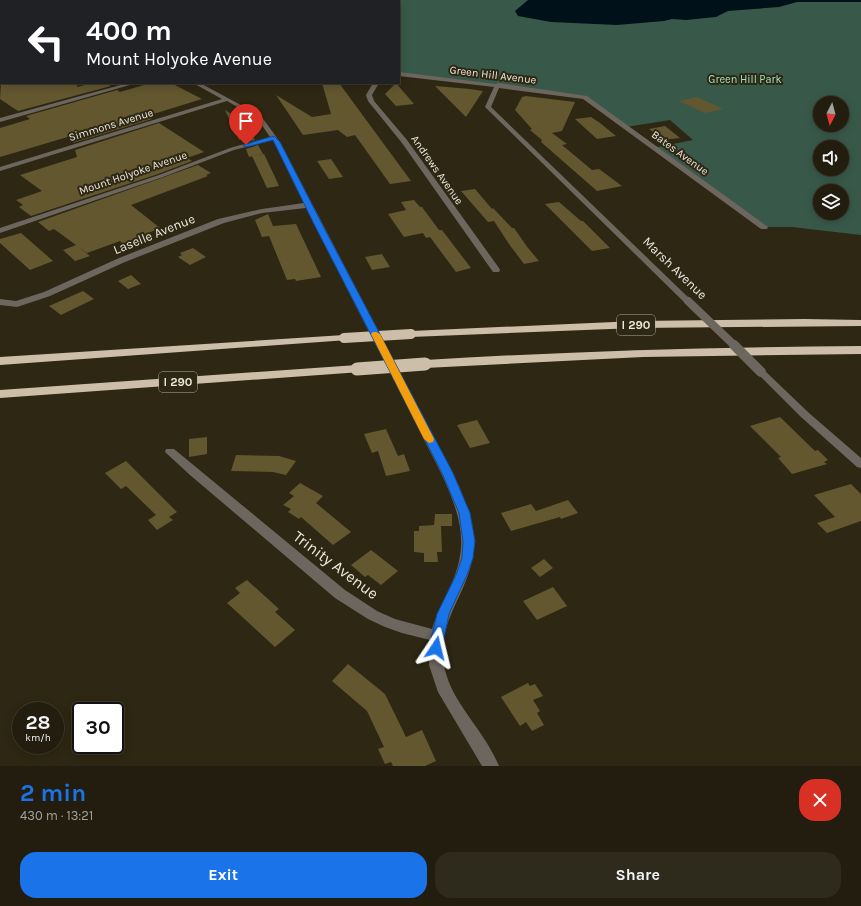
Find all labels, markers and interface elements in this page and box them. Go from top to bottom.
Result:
text: 400 m [86,14,172,47]
icon: left [20,16,72,68]
text: Mount Holyoke Avenue [86,48,272,70]
street label: Green Hill Avenue [449,63,537,87]
park label: Green Hill Park [708,73,782,86]
north arrow [813,96,849,132]
map controls [813,96,849,220]
pin [229,104,263,145]
street label: Simmons Avenue [67,106,155,144]
icon: arrive [235,110,257,132]
street label: Bates Avenue [649,128,711,178]
street label: Andrews Avenue [408,133,466,207]
button: sound [813,140,849,176]
street label: Mount Holyoke Avenue [77,148,189,198]
button: layers [813,184,849,220]
street label: Laselle Avenue [111,211,197,257]
street label: Marsh Avenue [640,234,710,303]
road number: I 290 [617,315,655,335]
road number: I 290 [159,372,197,392]
street label: Trinity Avenue [290,527,382,603]
position arrow [415,627,457,669]
speed limit sign: 30 [72,702,124,754]
text: 28 [25,711,51,734]
text: km/h [25,732,51,744]
text: 2 min [20,779,86,807]
button: close [799,779,841,821]
text: 430 m · 13:21 [20,808,93,823]
button: Exit [20,852,427,898]
button: Share [435,852,841,898]

